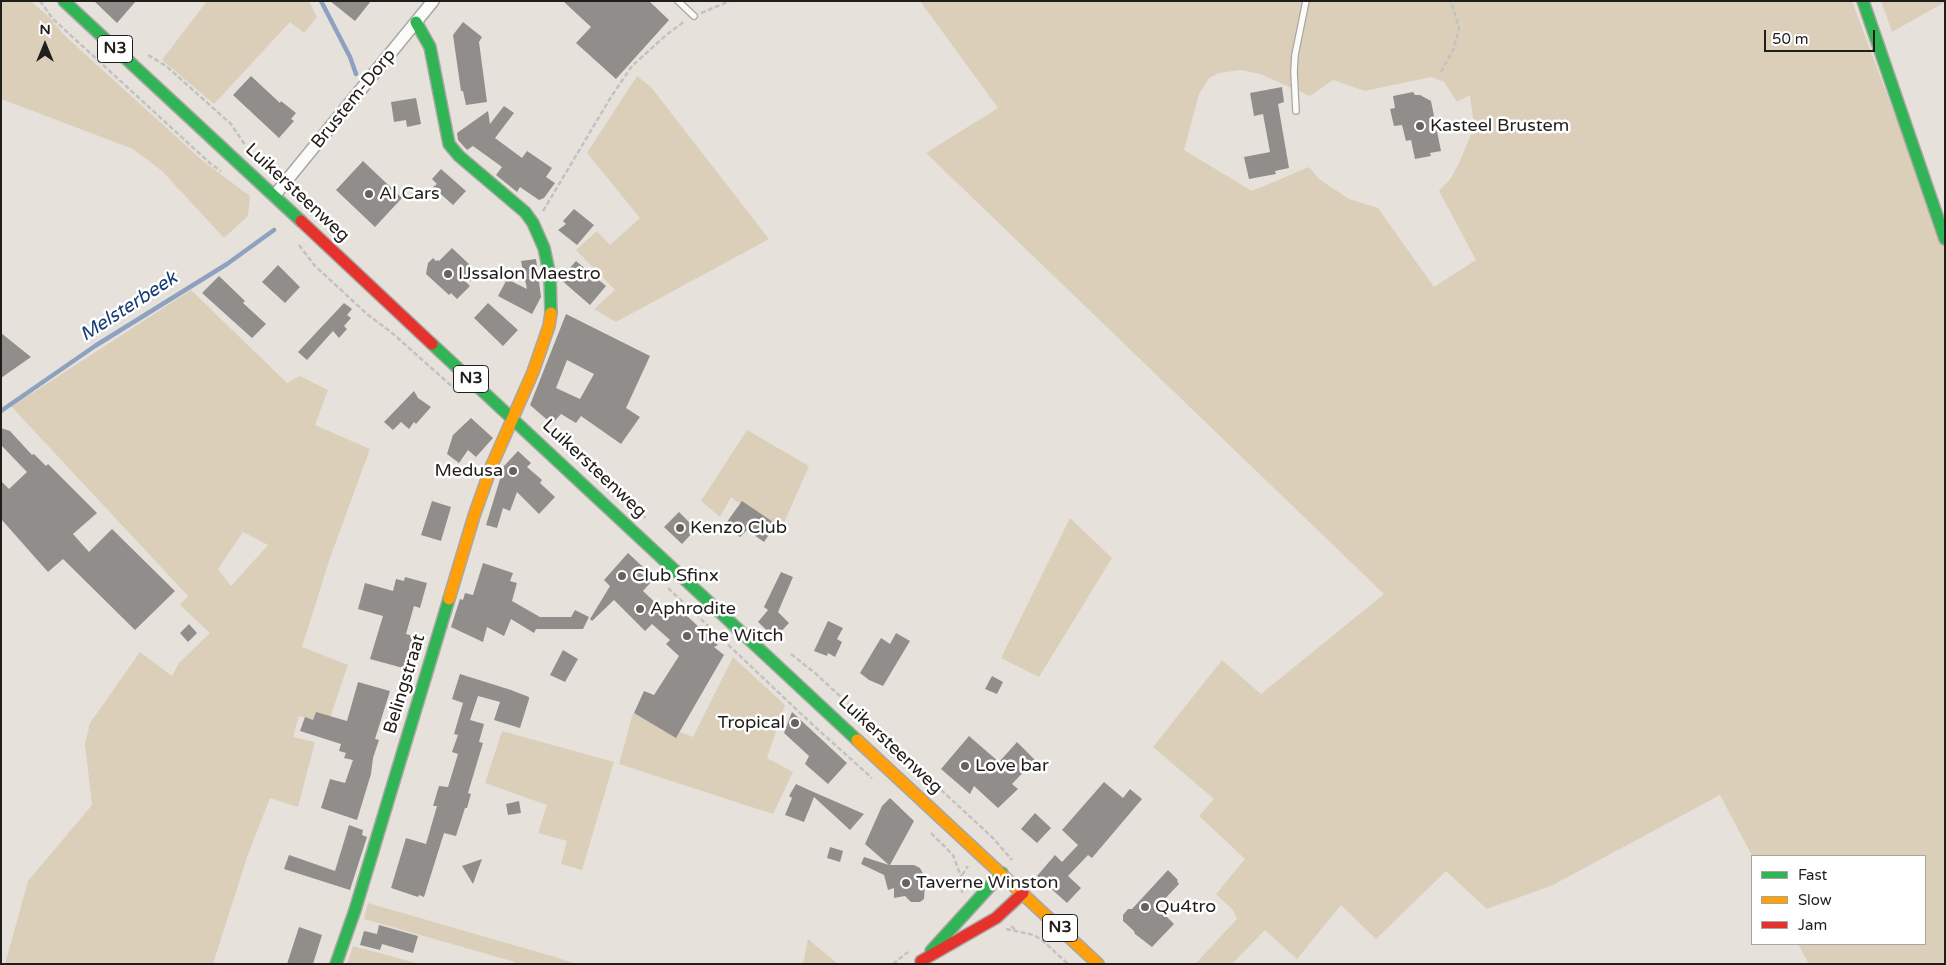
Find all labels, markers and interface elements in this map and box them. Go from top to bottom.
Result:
north arrow [20,20,70,70]
scale bar [1766,20,1877,52]
text: N [39,21,51,38]
text: 50 m [1772,30,1809,48]
road number: N3 [98,36,132,62]
street label: Brustem-Dorp [307,45,401,153]
place label: Kasteel Brustem [1430,115,1569,137]
marker: Kasteel Brustem [1414,120,1426,132]
street label: Luikersteenweg [240,139,354,247]
place label: Al Cars [379,183,440,205]
marker: Al Cars [363,188,375,200]
place label: IJssalon Maestro [458,263,601,285]
water label: Melsterbeek [76,267,182,347]
marker: IJssalon Maestro [442,268,454,280]
road number: N3 [454,366,488,392]
street label: Luikersteenweg [537,415,651,523]
place label: Medusa [435,460,503,482]
marker: Medusa [507,465,519,477]
place label: Kenzo Club [690,517,787,539]
marker: Kenzo Club [674,522,686,534]
place label: Club Sfinx [632,565,719,587]
marker: Club Sfinx [616,570,628,582]
place label: Aphrodite [650,598,736,620]
marker: Aphrodite [634,603,646,615]
place label: The Witch [697,625,783,647]
marker: The Witch [681,630,693,642]
street label: Belingstraat [380,632,430,736]
street label: Luikersteenweg [833,691,947,799]
place label: Tropical [718,712,785,734]
marker: Tropical [789,717,801,729]
place label: Love bar [975,755,1049,777]
marker: Love bar [959,760,971,772]
legend [1751,855,1926,945]
text: Fast [1798,866,1827,884]
place label: Taverne Winston [916,872,1058,894]
marker: Taverne Winston [900,877,912,889]
text: Slow [1798,891,1832,909]
place label: Qu4tro [1155,896,1216,918]
marker: Qu4tro [1139,901,1151,913]
road number: N3 [1042,914,1078,941]
text: Jam [1798,916,1827,934]

